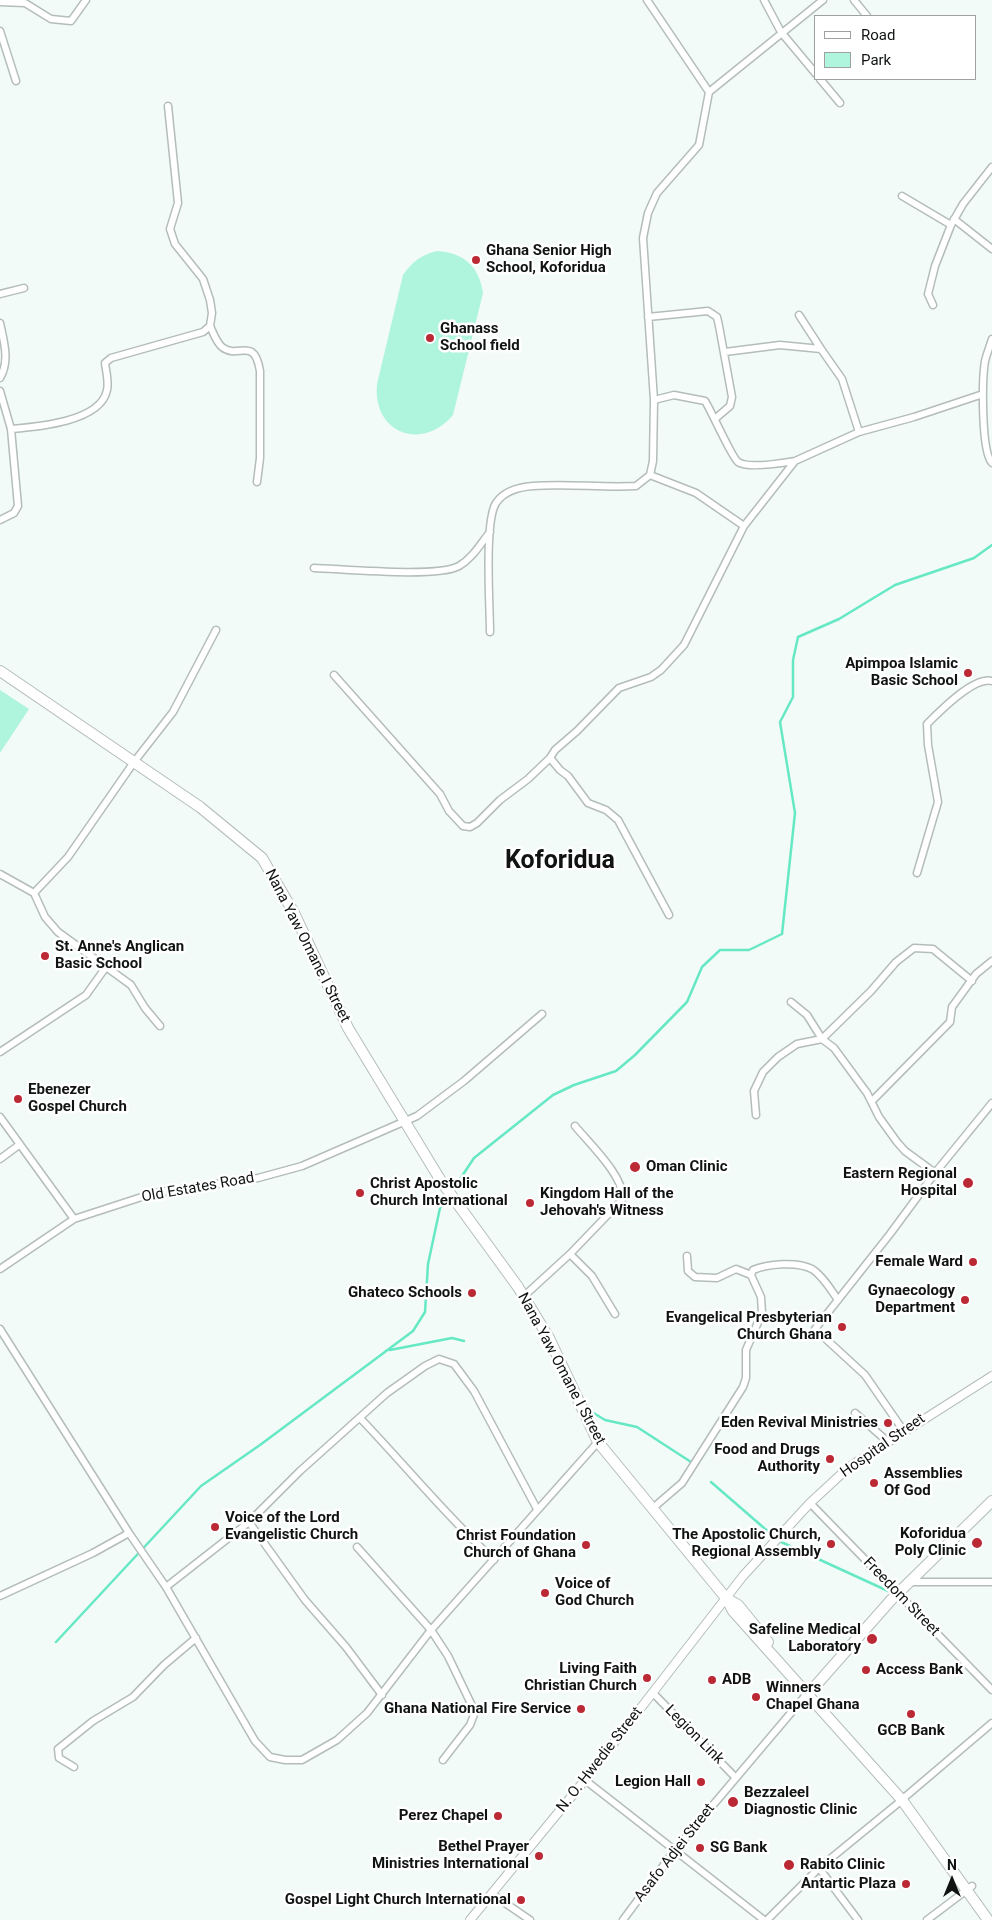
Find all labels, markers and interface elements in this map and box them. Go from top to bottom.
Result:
legend [814,15,977,80]
text: Road [861,26,895,44]
text: Park [861,51,891,69]
place label: Ghana Senior High School, Koforidua [486,242,612,277]
marker: Ghana Senior High School, Koforidua [470,254,482,266]
place label: Ghanass School field [440,320,520,355]
marker: Ghanass School field [424,332,436,344]
place label: Apimpoa Islamic Basic School [845,655,958,690]
marker: Apimpoa Islamic Basic School [962,667,974,679]
district label: Koforidua [505,847,615,877]
street label: Nana Yaw Omane I Street [260,866,354,1026]
place label: St. Anne's Anglican Basic School [55,938,184,973]
marker: St. Anne's Anglican Basic School [39,950,51,962]
place label: Ebenezer Gospel Church [28,1081,127,1116]
marker: Ebenezer Gospel Church [12,1093,24,1105]
place label: Oman Clinic [646,1158,727,1176]
marker: Oman Clinic [628,1160,642,1174]
place label: Eastern Regional Hospital [843,1165,957,1200]
street label: Old Estates Road [140,1169,256,1207]
place label: Christ Apostolic Church International [370,1175,508,1210]
marker: Eastern Regional Hospital [961,1176,975,1190]
place label: Kingdom Hall of the Jehovah's Witness [540,1185,674,1220]
marker: Christ Apostolic Church International [354,1187,366,1199]
marker: Kingdom Hall of the Jehovah's Witness [524,1197,536,1209]
place label: Female Ward [875,1253,963,1271]
marker: Female Ward [967,1256,979,1268]
place label: Gynaecology Department [868,1282,955,1317]
place label: Ghateco Schools [348,1284,462,1302]
marker: Ghateco Schools [466,1287,478,1299]
street label: Nana Yaw Omane I Street [513,1290,609,1448]
marker: Gynaecology Department [959,1294,971,1306]
place label: Evangelical Presbyterian Church Ghana [666,1309,832,1344]
marker: Evangelical Presbyterian Church Ghana [836,1321,848,1333]
street label: Hospital Street [837,1410,929,1482]
place label: Eden Revival Ministries [721,1414,878,1432]
marker: Eden Revival Ministries [882,1417,894,1429]
place label: Food and Drugs Authority [714,1441,820,1476]
marker: Food and Drugs Authority [824,1453,836,1465]
place label: Assemblies Of God [884,1465,963,1500]
marker: Assemblies Of God [868,1477,880,1489]
place label: Voice of the Lord Evangelistic Church [225,1509,358,1544]
marker: Voice of the Lord Evangelistic Church [209,1521,221,1533]
place label: Koforidua Poly Clinic [895,1525,966,1560]
place label: The Apostolic Church, Regional Assembly [672,1526,821,1561]
place label: Christ Foundation Church of Ghana [456,1527,576,1562]
marker: Koforidua Poly Clinic [970,1536,984,1550]
marker: The Apostolic Church, Regional Assembly [825,1538,837,1550]
marker: Christ Foundation Church of Ghana [580,1539,592,1551]
street label: Freedom Street [859,1554,943,1640]
place label: Voice of God Church [555,1575,634,1610]
marker: Voice of God Church [539,1587,551,1599]
place label: Safeline Medical Laboratory [749,1621,861,1656]
marker: Safeline Medical Laboratory [865,1632,879,1646]
place label: Living Faith Christian Church [524,1660,637,1695]
place label: Access Bank [876,1661,963,1679]
marker: Access Bank [860,1664,872,1676]
place label: ADB [722,1671,751,1689]
marker: Living Faith Christian Church [641,1672,653,1684]
marker: ADB [706,1674,718,1686]
place label: Winners Chapel Ghana [766,1679,860,1714]
marker: Winners Chapel Ghana [750,1691,762,1703]
place label: Ghana National Fire Service [384,1700,571,1718]
street label: Legion Link [661,1702,727,1768]
marker: Ghana National Fire Service [575,1703,587,1715]
street label: N. O. Hwedie Street [553,1704,647,1816]
marker: GCB Bank [905,1708,917,1720]
place label: GCB Bank [877,1722,945,1740]
place label: Legion Hall [615,1773,691,1791]
marker: Legion Hall [695,1776,707,1788]
place label: Bezzaleel Diagnostic Clinic [744,1784,857,1819]
marker: Bezzaleel Diagnostic Clinic [726,1795,740,1809]
street label: Asafo Adjei Street [631,1800,719,1906]
place label: Perez Chapel [399,1807,488,1825]
marker: Perez Chapel [492,1810,504,1822]
place label: Bethel Prayer Ministries International [372,1838,529,1873]
place label: SG Bank [710,1839,767,1857]
marker: SG Bank [694,1842,706,1854]
marker: Bethel Prayer Ministries International [533,1850,545,1862]
north arrow [927,1855,977,1905]
place label: Rabito Clinic [800,1856,885,1874]
text: N [947,1857,957,1873]
marker: Rabito Clinic [782,1858,796,1872]
place label: Antartic Plaza [801,1875,896,1893]
marker: Antartic Plaza [900,1878,912,1890]
place label: Gospel Light Church International [285,1891,511,1909]
marker: Gospel Light Church International [515,1894,527,1906]

